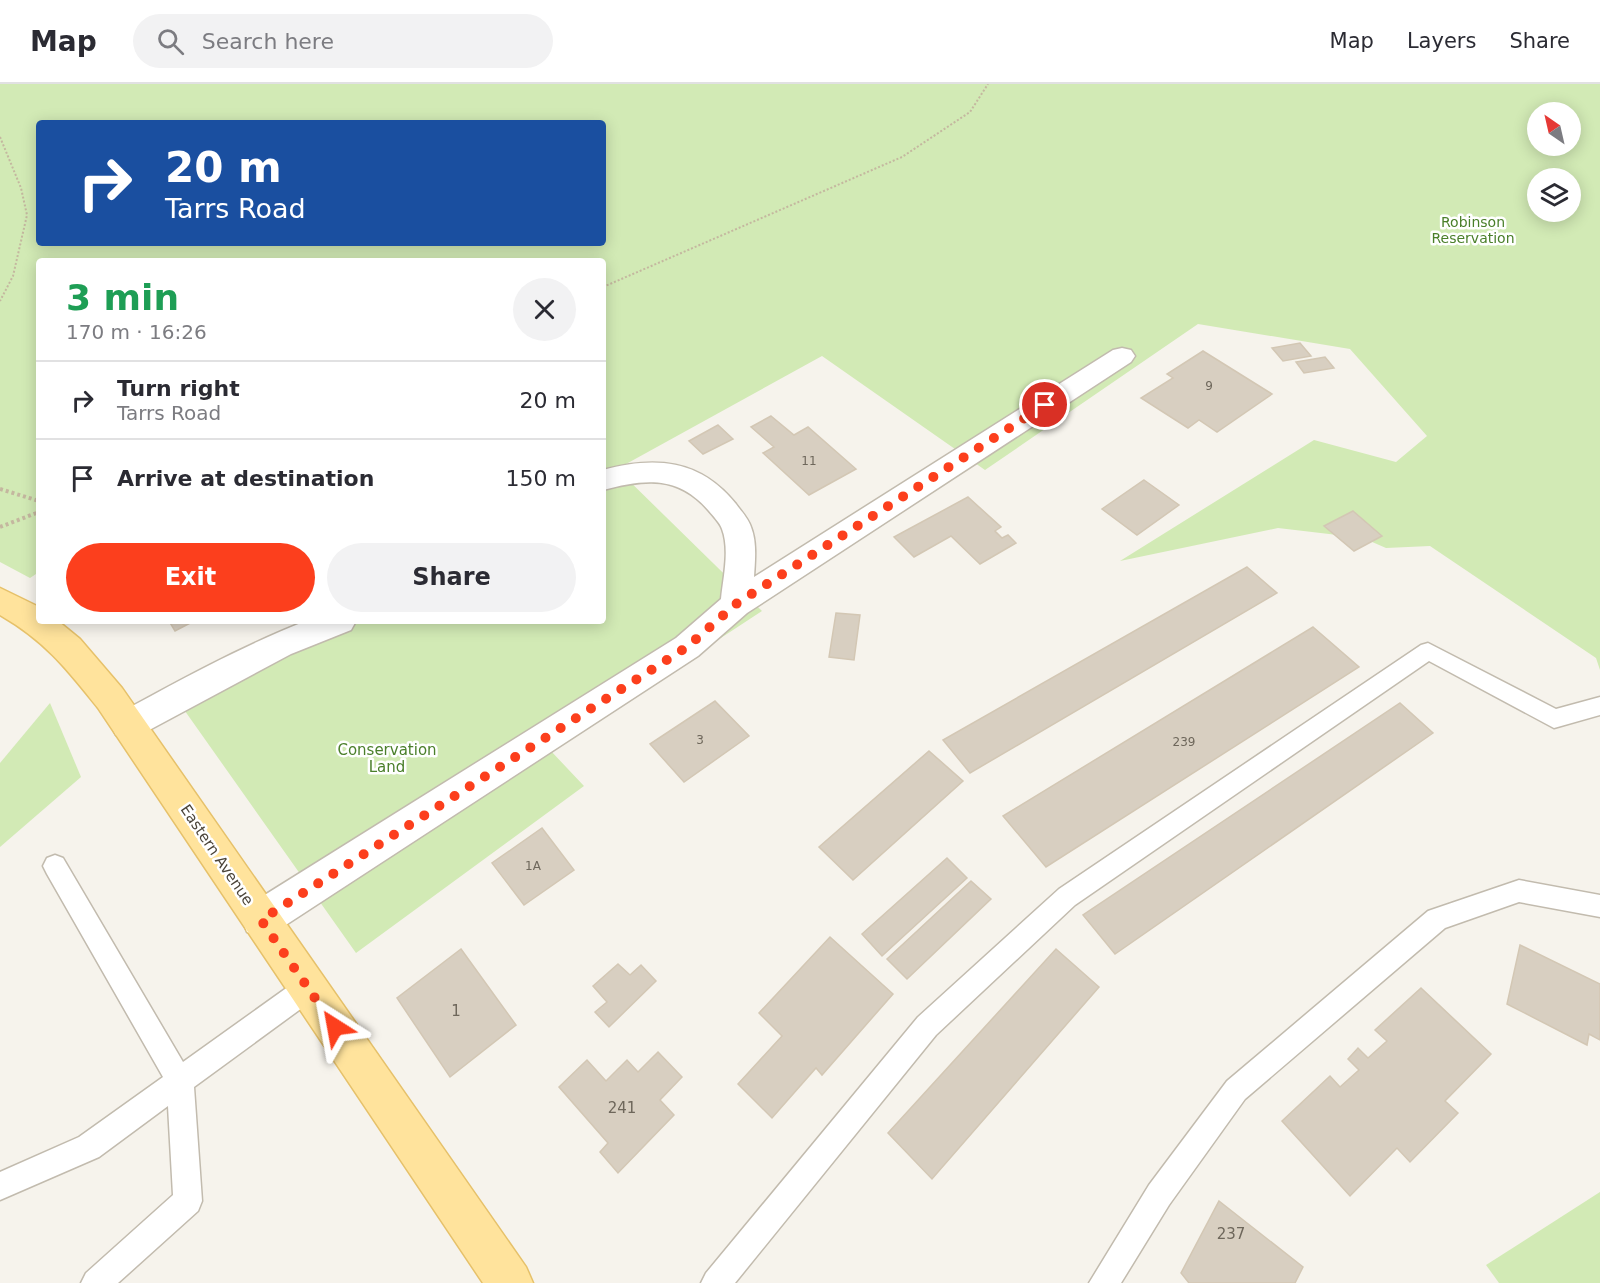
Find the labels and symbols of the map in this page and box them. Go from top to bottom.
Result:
north arrow [1527,102,1581,156]
park label: Robinson Reservation [1431,214,1515,246]
pin [1019,379,1070,430]
house number: 9 [1205,379,1213,393]
house number: 11 [801,454,817,468]
house number: 3 [696,733,704,747]
house number: 239 [1173,735,1195,749]
park label: Conservation Land [337,741,437,776]
street label: Eastern Avenue [177,801,257,909]
house number: 1A [525,859,542,873]
position arrow [303,995,367,1059]
house number: 1 [451,1002,461,1020]
house number: 241 [608,1099,636,1117]
house number: 237 [1217,1225,1245,1243]

